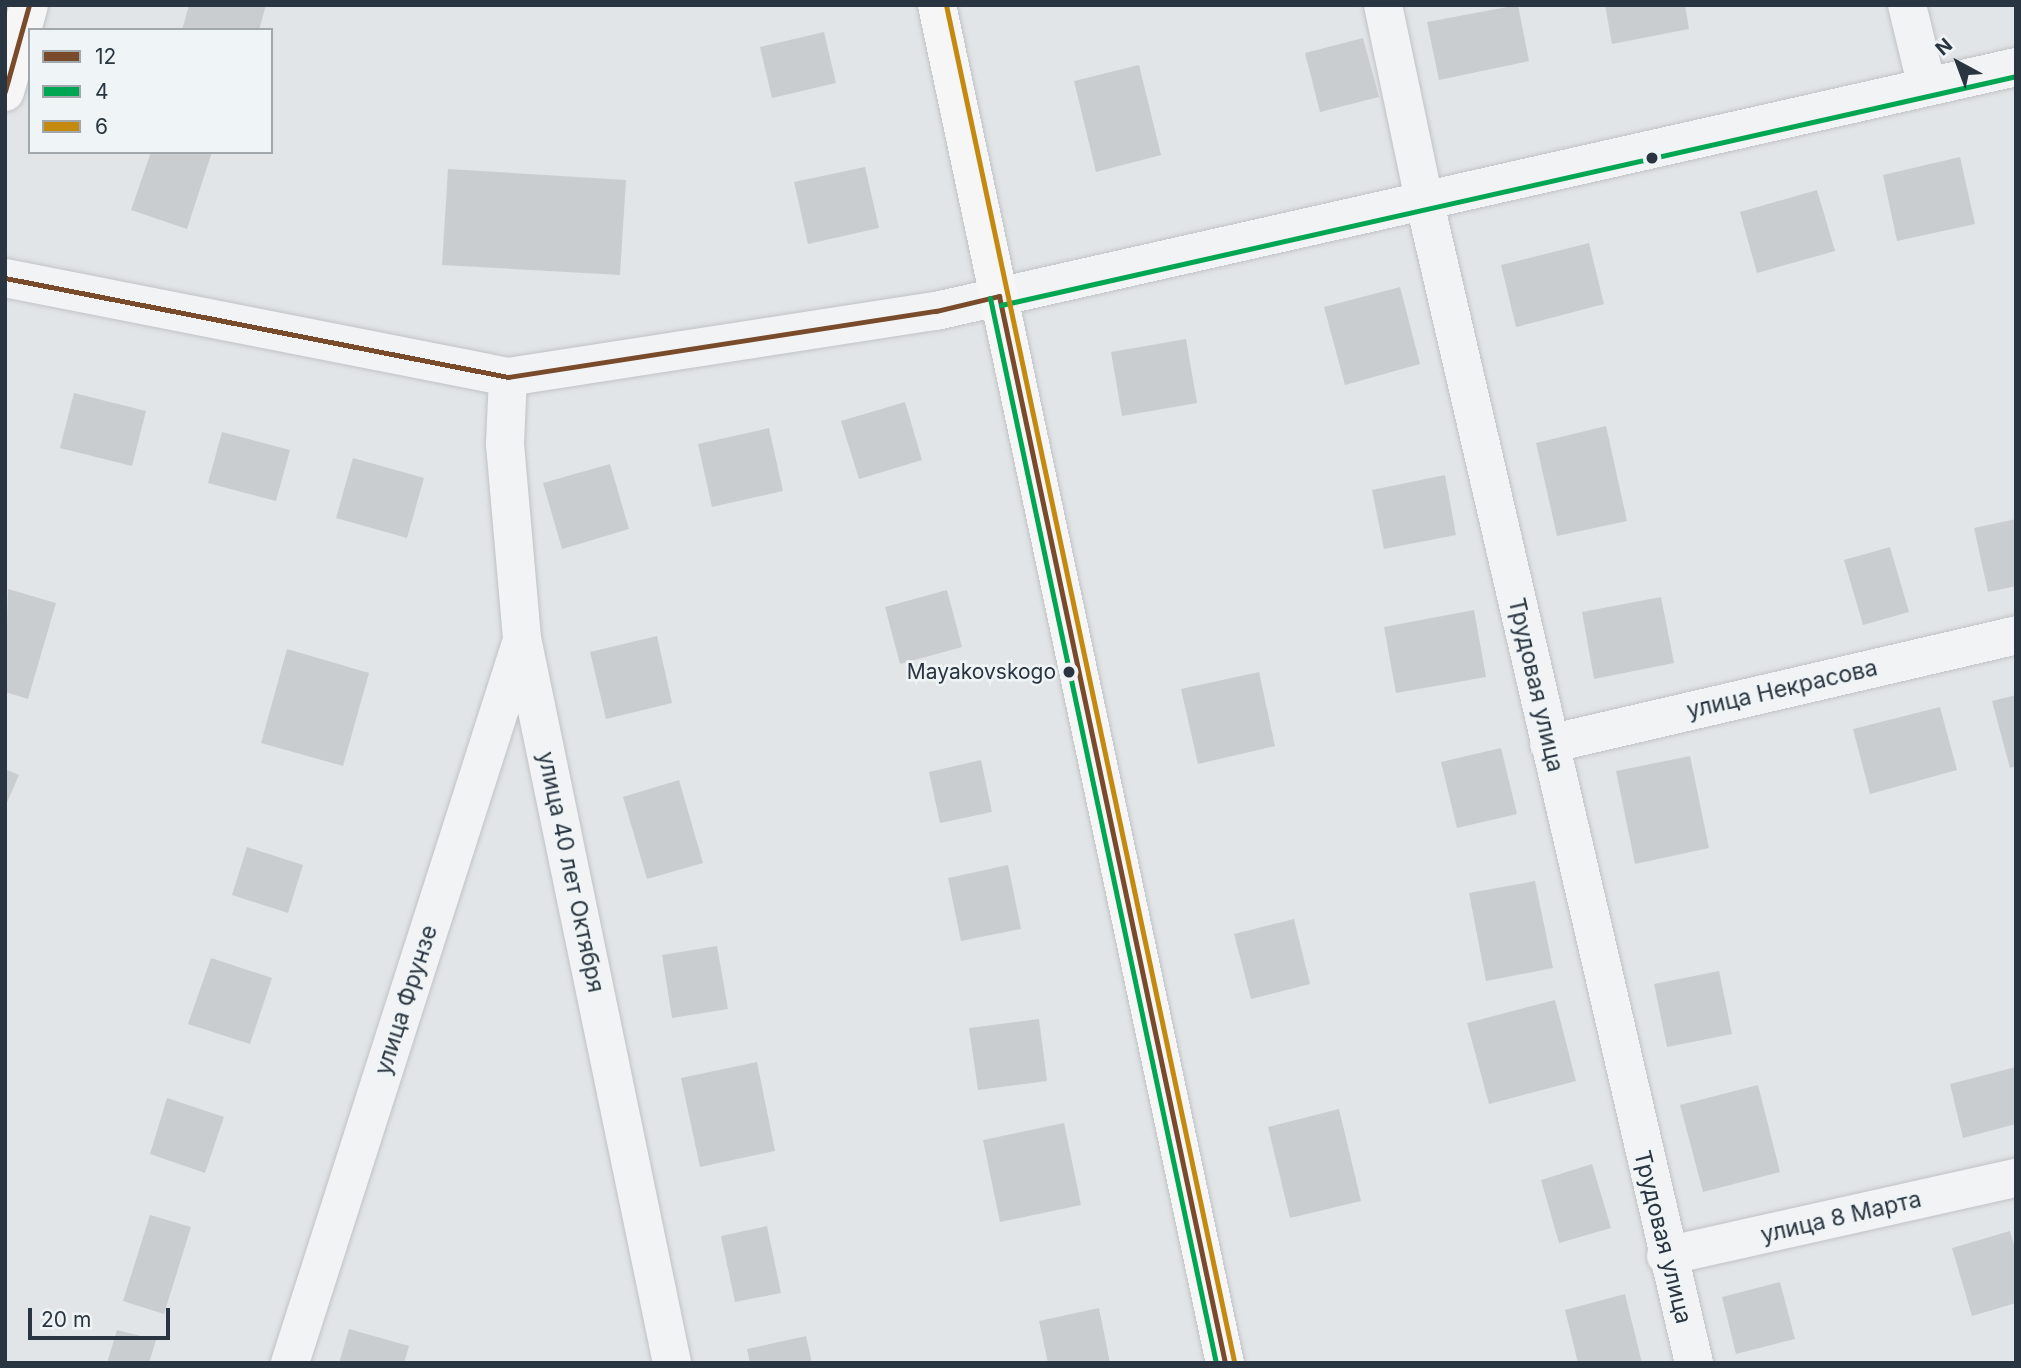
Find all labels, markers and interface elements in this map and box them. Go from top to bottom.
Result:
legend [28,28,273,154]
north arrow [1923,28,1993,98]
text: N [1931,33,1957,60]
text: 12 [95,44,116,69]
text: 4 [95,79,109,104]
text: 6 [95,114,108,139]
unlabelled marker [1645,151,1659,165]
street label: Трудовая улица [1503,595,1569,775]
street label: улица Некрасова [1684,654,1880,724]
place label: Mayakovskogo [907,659,1056,685]
marker: Mayakovskogo [1062,665,1076,679]
street label: улица 40 лет Октября [532,749,610,995]
street label: улица Фрунзе [369,922,443,1078]
street label: Трудовая улица [1628,1147,1698,1327]
street label: улица 8 Марта [1758,1185,1924,1249]
scale bar [32,1294,173,1338]
text: 20 m [41,1307,91,1332]

